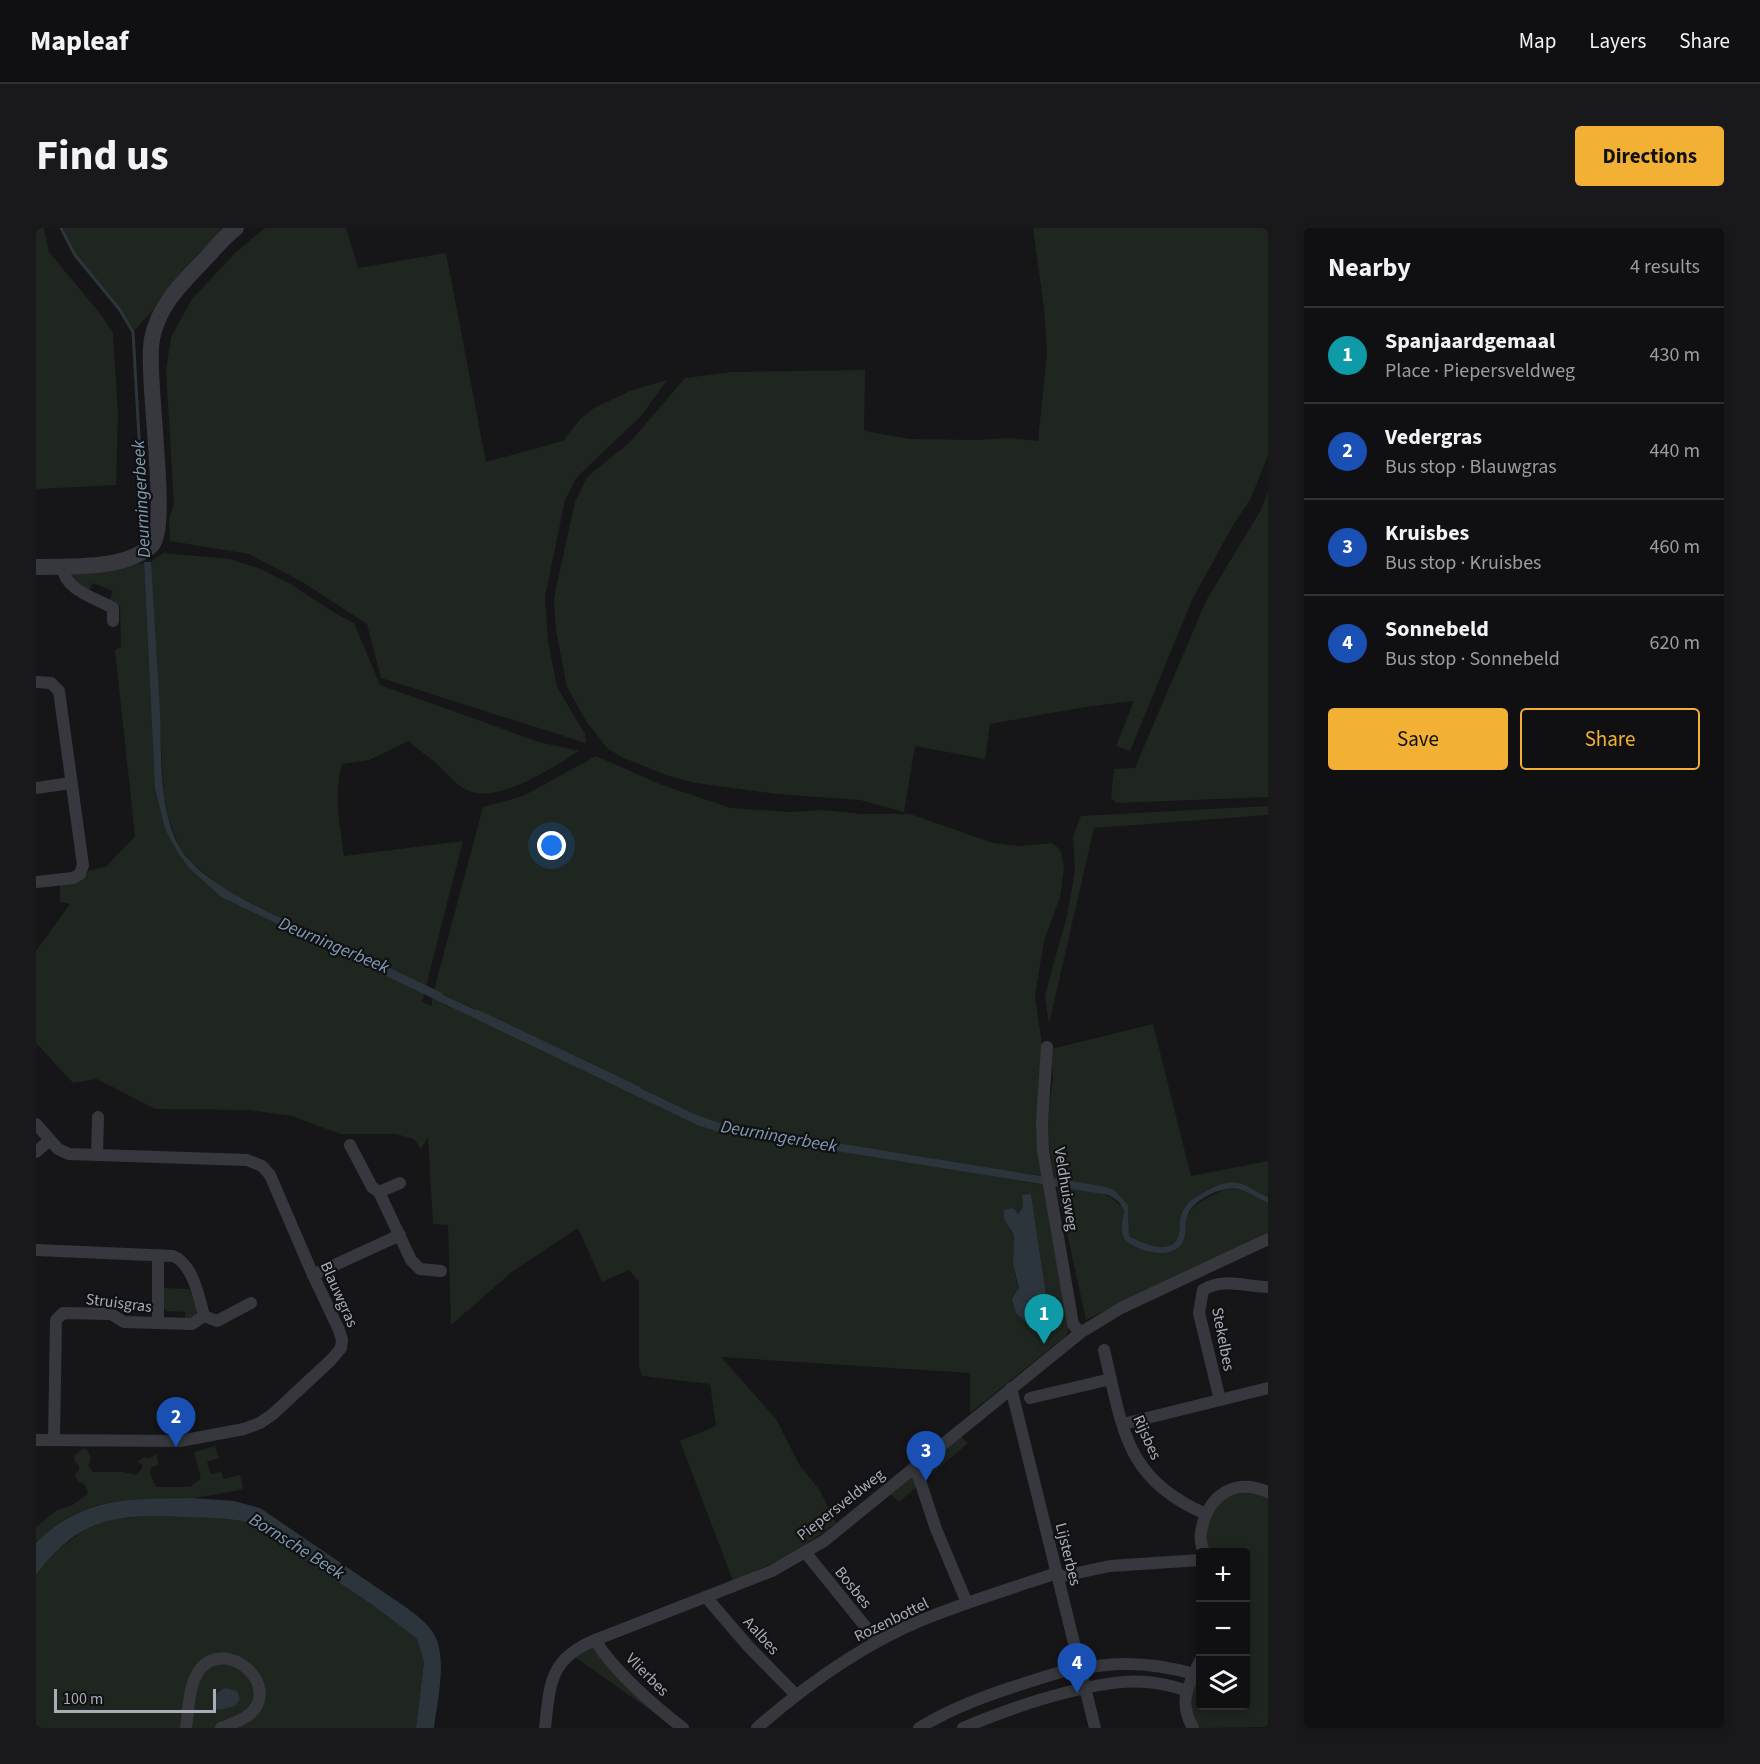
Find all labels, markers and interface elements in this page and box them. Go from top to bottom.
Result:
text: Mapleaf [30,21,129,61]
text: Map [1519,26,1556,56]
text: Layers [1589,26,1646,56]
text: Share [1679,26,1730,56]
text: Find us [36,126,169,186]
button: Directions [1575,126,1724,186]
text: Nearby [1328,249,1411,286]
text: 4 results [1630,253,1700,281]
text: Spanjaardgemaal [1385,325,1555,357]
text: 1 [1342,341,1353,369]
text: 430 m [1650,341,1700,369]
text: Place · Piepersveldweg [1385,357,1575,385]
text: Vedergras [1385,421,1482,453]
text: 2 [1342,437,1353,465]
text: 440 m [1650,437,1700,465]
water label: Deurningerbeek [126,439,157,558]
text: Bus stop · Blauwgras [1385,453,1557,481]
text: Kruisbes [1385,517,1469,549]
text: 3 [1342,533,1353,561]
text: 460 m [1650,533,1700,561]
text: Bus stop · Kruisbes [1385,549,1541,577]
text: Sonnebeld [1385,613,1489,645]
text: 4 [1342,629,1353,657]
text: 620 m [1650,629,1700,657]
text: Bus stop · Sonnebeld [1385,645,1560,673]
button: Save [1328,708,1508,770]
button: Share [1520,708,1700,770]
your location [537,831,566,860]
water label: Deurningerbeek [275,911,393,980]
water label: Deurningerbeek [719,1114,840,1159]
street label: Veldhuisweg [1049,1146,1083,1232]
street label: Blauwgras [315,1258,363,1331]
street label: Struisgras [85,1288,153,1318]
pin: 1 [1024,1294,1064,1344]
street label: Stekelbes [1206,1305,1240,1373]
pin: 2 [156,1398,196,1447]
street label: Rijsbes [1127,1411,1167,1464]
pin: 3 [906,1432,946,1481]
street label: Piepersveldweg [792,1464,889,1546]
water label: Bornsche Beek [244,1507,349,1586]
street label: Lijsterbes [1050,1520,1087,1588]
map controls [1196,1548,1250,1710]
button: + [1196,1548,1250,1602]
street label: Bosbes [829,1562,877,1614]
street label: Rozenbottel [850,1592,932,1647]
button: − [1196,1602,1250,1656]
street label: Aalbes [738,1612,785,1660]
pin: 4 [1058,1644,1096,1693]
street label: Vlierbes [621,1648,674,1702]
button: layers [1196,1656,1250,1710]
scale bar [54,1686,216,1714]
text: 100 m [63,1688,103,1710]

